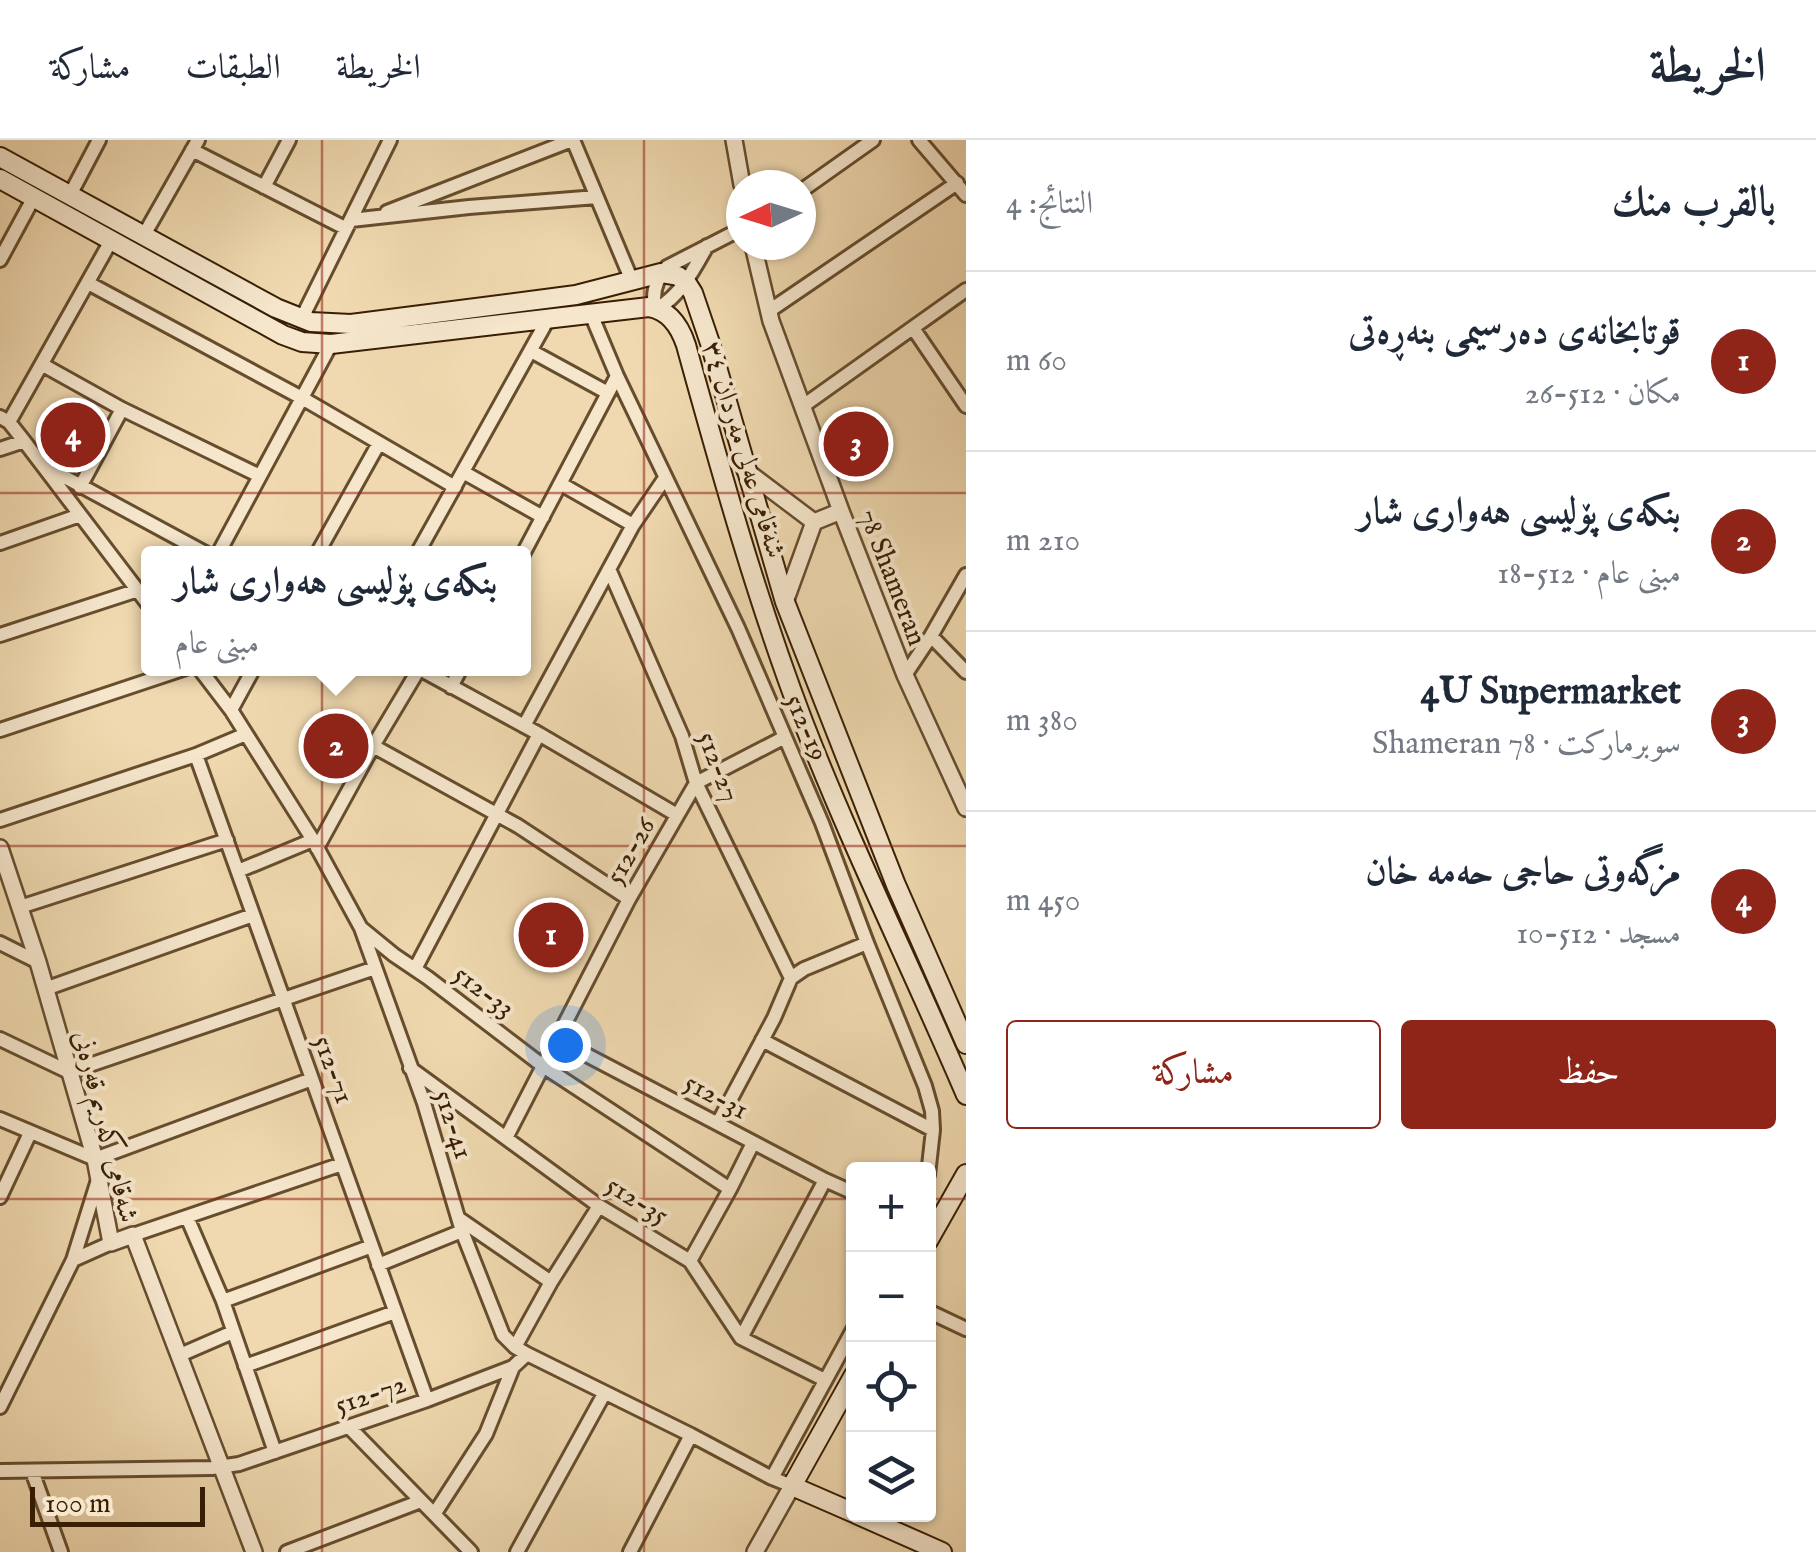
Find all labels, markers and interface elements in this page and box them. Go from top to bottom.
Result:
text: الخريطة [1649,38,1766,98]
text: مشاركة [50,46,131,91]
text: الطبقات [186,46,281,91]
text: الخريطة [336,46,421,91]
north arrow [726,170,816,260]
text: بالقرب منك [1612,177,1776,230]
text: النتائج: 4 [1006,184,1093,225]
text: قوتابخانەی دەرسیمی بنەڕەتی [1348,309,1681,357]
street label: شەقامی عەلی مەردان ٣٤ [693,337,792,563]
text: 60 m [1006,341,1067,382]
text: 1 [1738,341,1749,382]
text: مكان · 512-26 [1524,374,1681,415]
pin: 4 [40,398,106,472]
pin: 3 [824,406,888,482]
text: بنکەی پۆلیسی هەواری شار [1358,489,1681,537]
street label: 78 Shameran [850,505,934,651]
text: 210 m [1006,521,1080,562]
text: 2 [1736,521,1751,562]
popup [141,546,531,676]
text: مبنى عام · 512-18 [1497,554,1681,595]
text: بنکەی پۆلیسی هەواری شار [174,559,498,607]
text: مبنى عام [174,624,259,665]
text: 4U Supermarket [1421,669,1681,717]
street label: 512-19 [776,689,835,767]
text: 380 m [1006,701,1078,742]
text: 3 [1738,701,1749,742]
pin: 2 [304,708,368,784]
text: سوبرماركت · 78 Shameran [1372,724,1681,765]
street label: 512-27 [688,727,747,807]
street label: 512-26 [598,810,665,891]
text: مزگەوتی حاجی حەمە خان [1365,849,1681,897]
text: 450 m [1006,881,1080,922]
text: 4 [1736,881,1751,922]
pin: 1 [518,898,584,972]
text: مسجد · 512-10 [1516,914,1681,955]
street label: 512-33 [446,958,521,1026]
your location [540,1020,591,1071]
button: مشاركة [1006,1020,1381,1129]
button: حفظ [1401,1020,1776,1129]
street label: شەقامی کەریم قەرەنی [59,1027,146,1228]
street label: 512-71 [304,1031,361,1109]
street label: 512-31 [678,1066,754,1129]
street label: 512-41 [425,1086,480,1164]
map controls [846,1162,936,1522]
button: + [846,1162,936,1252]
street label: 512-35 [599,1168,674,1234]
button: − [846,1252,936,1342]
button: locate [846,1342,936,1432]
street label: 512-72 [331,1367,411,1424]
button: layers [846,1432,936,1522]
scale bar [30,1482,205,1526]
text: 100 m [45,1487,111,1522]

